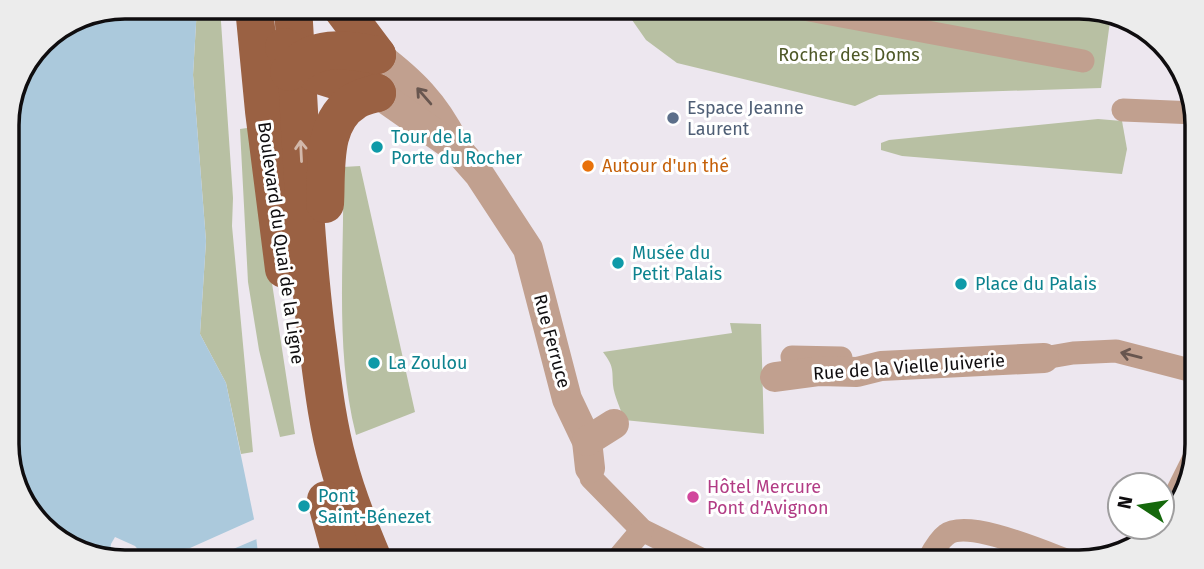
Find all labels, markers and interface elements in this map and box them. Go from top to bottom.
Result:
park label: Rocher des Doms [778,44,920,66]
one-way arrow [416,88,432,106]
place label: Espace Jeanne Laurent [687,97,804,140]
marker: Espace Jeanne Laurent [665,110,681,126]
street label: Boulevard du Quai de la Ligne [253,120,309,366]
place label: Tour de la Porte du Rocher [391,126,522,169]
marker: Tour de la Porte du Rocher [369,139,385,155]
one-way arrow [294,140,307,163]
place label: Autour d'un thé [602,155,729,177]
marker: Autour d'un thé [580,158,596,174]
place label: Musée du Petit Palais [632,242,722,285]
marker: Musée du Petit Palais [610,255,626,271]
place label: Place du Palais [975,273,1097,295]
marker: Place du Palais [953,276,969,292]
street label: Rue Ferruce [529,292,575,390]
one-way arrow [1120,348,1143,361]
street label: Rue de la Vielle Juiverie [812,349,1006,385]
place label: La Zoulou [388,352,468,374]
marker: La Zoulou [366,355,382,371]
north arrow [1106,471,1176,541]
place label: Hôtel Mercure Pont d'Avignon [707,476,829,519]
place label: Pont Saint-Bénezet [318,485,432,528]
marker: Hôtel Mercure Pont d'Avignon [685,489,701,505]
text: N [1112,494,1137,511]
marker: Pont Saint-Bénezet [296,498,312,514]

